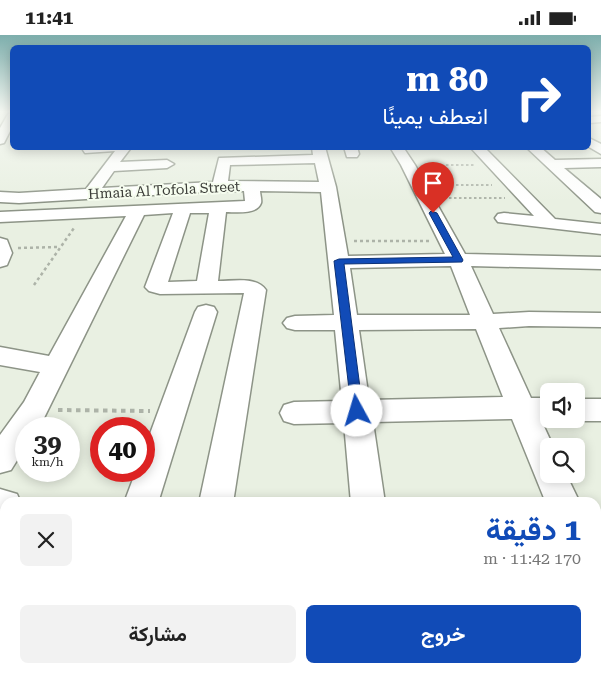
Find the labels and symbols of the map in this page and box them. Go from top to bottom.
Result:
pin [412,162,454,213]
street label: Hmaia Al Tofola Street [88,178,240,202]
position arrow [330,384,382,436]
speed limit sign: 40 [90,417,155,482]

